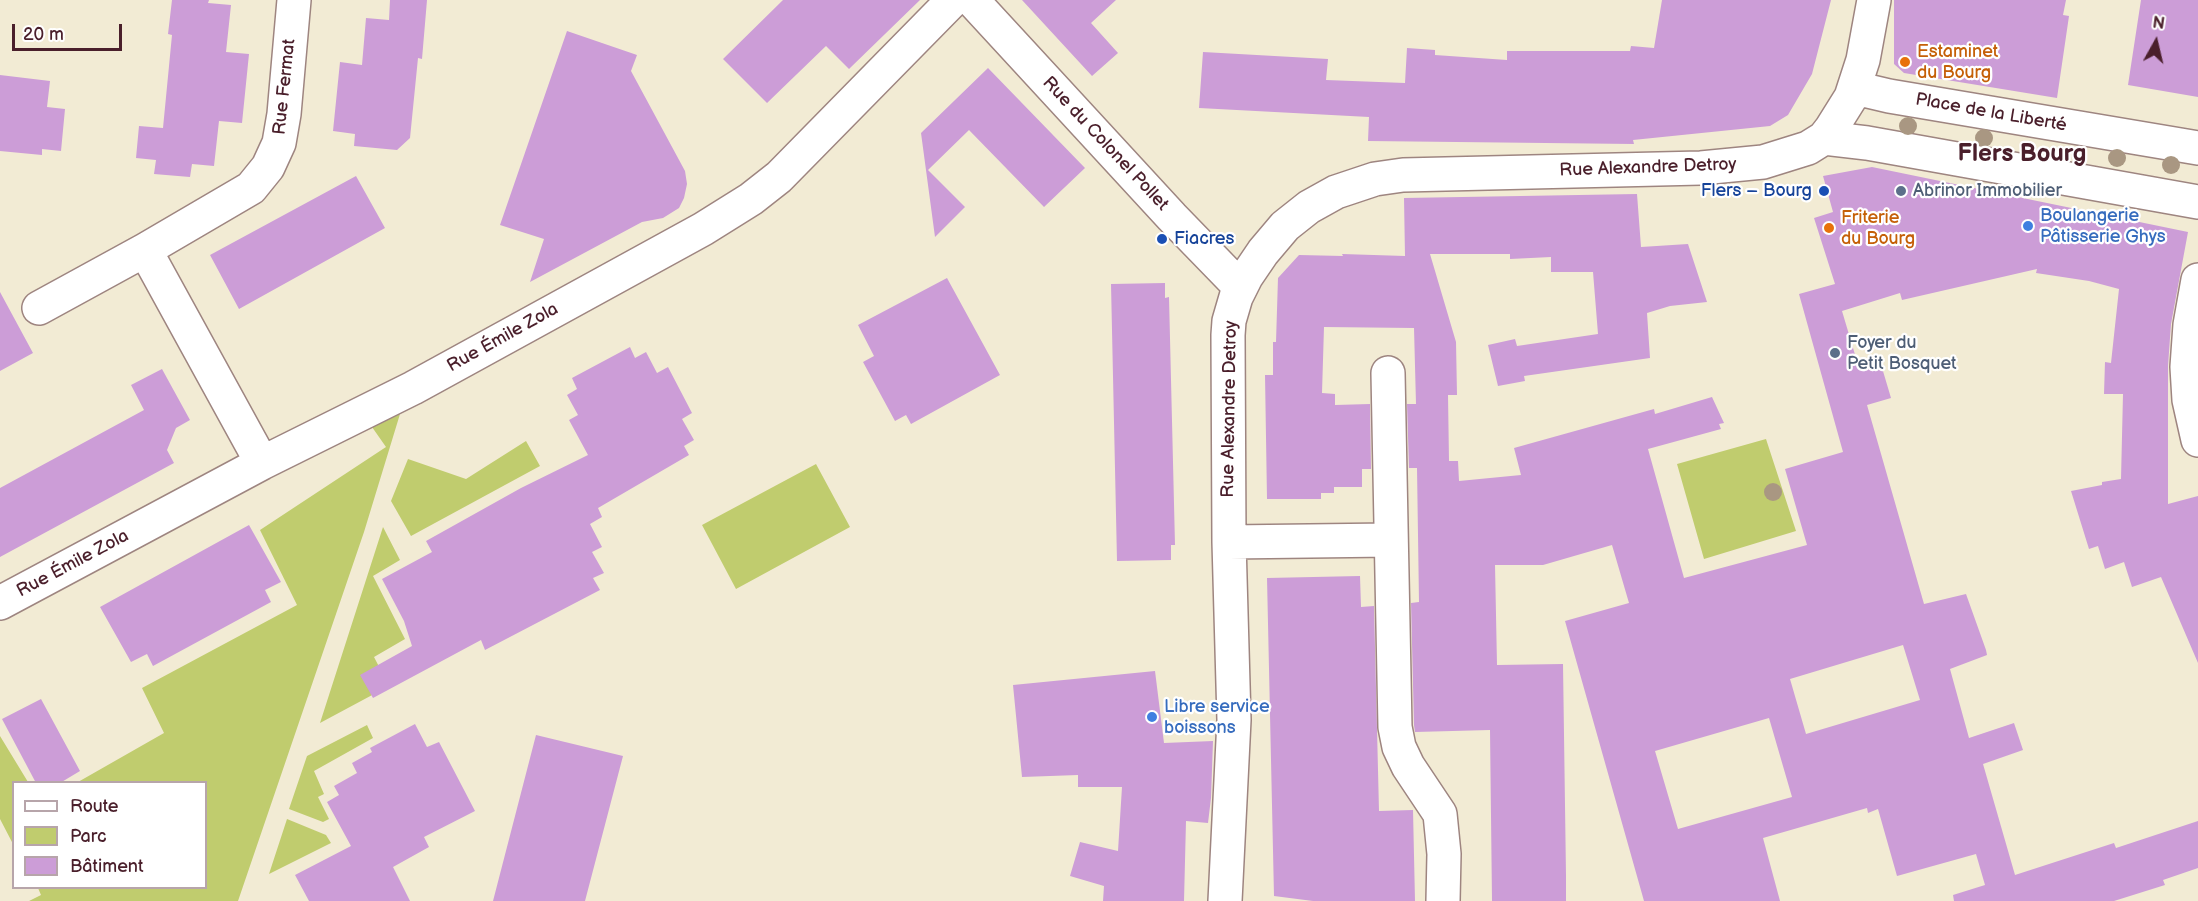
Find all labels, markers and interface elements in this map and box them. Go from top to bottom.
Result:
scale bar [15,12,124,50]
north arrow [2126,12,2186,72]
text: N [2151,13,2166,34]
text: 20 m [23,24,64,45]
street label: Rue Fermat [269,38,301,136]
place label: Estaminet du Bourg [1917,41,1998,84]
marker: Estaminet du Bourg [1898,55,1912,69]
street label: Rue du Colonel Pollet [1037,73,1173,215]
street label: Place de la Liberté [1914,89,2068,137]
district label: Flers Bourg [1958,141,2086,169]
street label: Rue Alexandre Detroy [1559,154,1737,182]
place label: Flers – Bourg [1701,180,1812,202]
place label: Abrinor Immobilier [1913,180,2062,202]
marker: Flers – Bourg [1817,184,1831,198]
marker: Abrinor Immobilier [1894,184,1908,198]
place label: Boulangerie Pâtisserie Ghys [2040,205,2166,248]
place label: Friterie du Bourg [1841,207,1915,250]
marker: Boulangerie Pâtisserie Ghys [2021,219,2035,233]
marker: Friterie du Bourg [1822,221,1836,235]
place label: Fiacres [1174,228,1234,250]
marker: Fiacres [1155,232,1169,246]
street label: Rue Émile Zola [444,299,562,377]
street label: Rue Alexandre Detroy [1218,320,1242,498]
place label: Foyer du Petit Bosquet [1847,332,1957,374]
marker: Foyer du Petit Bosquet [1828,346,1842,360]
street label: Rue Émile Zola [13,525,133,603]
place label: Libre service boissons [1164,696,1270,738]
marker: Libre service boissons [1145,710,1159,724]
legend [12,781,207,889]
text: Route [70,796,119,817]
text: Parc [70,826,107,847]
text: Bâtiment [70,856,144,877]

